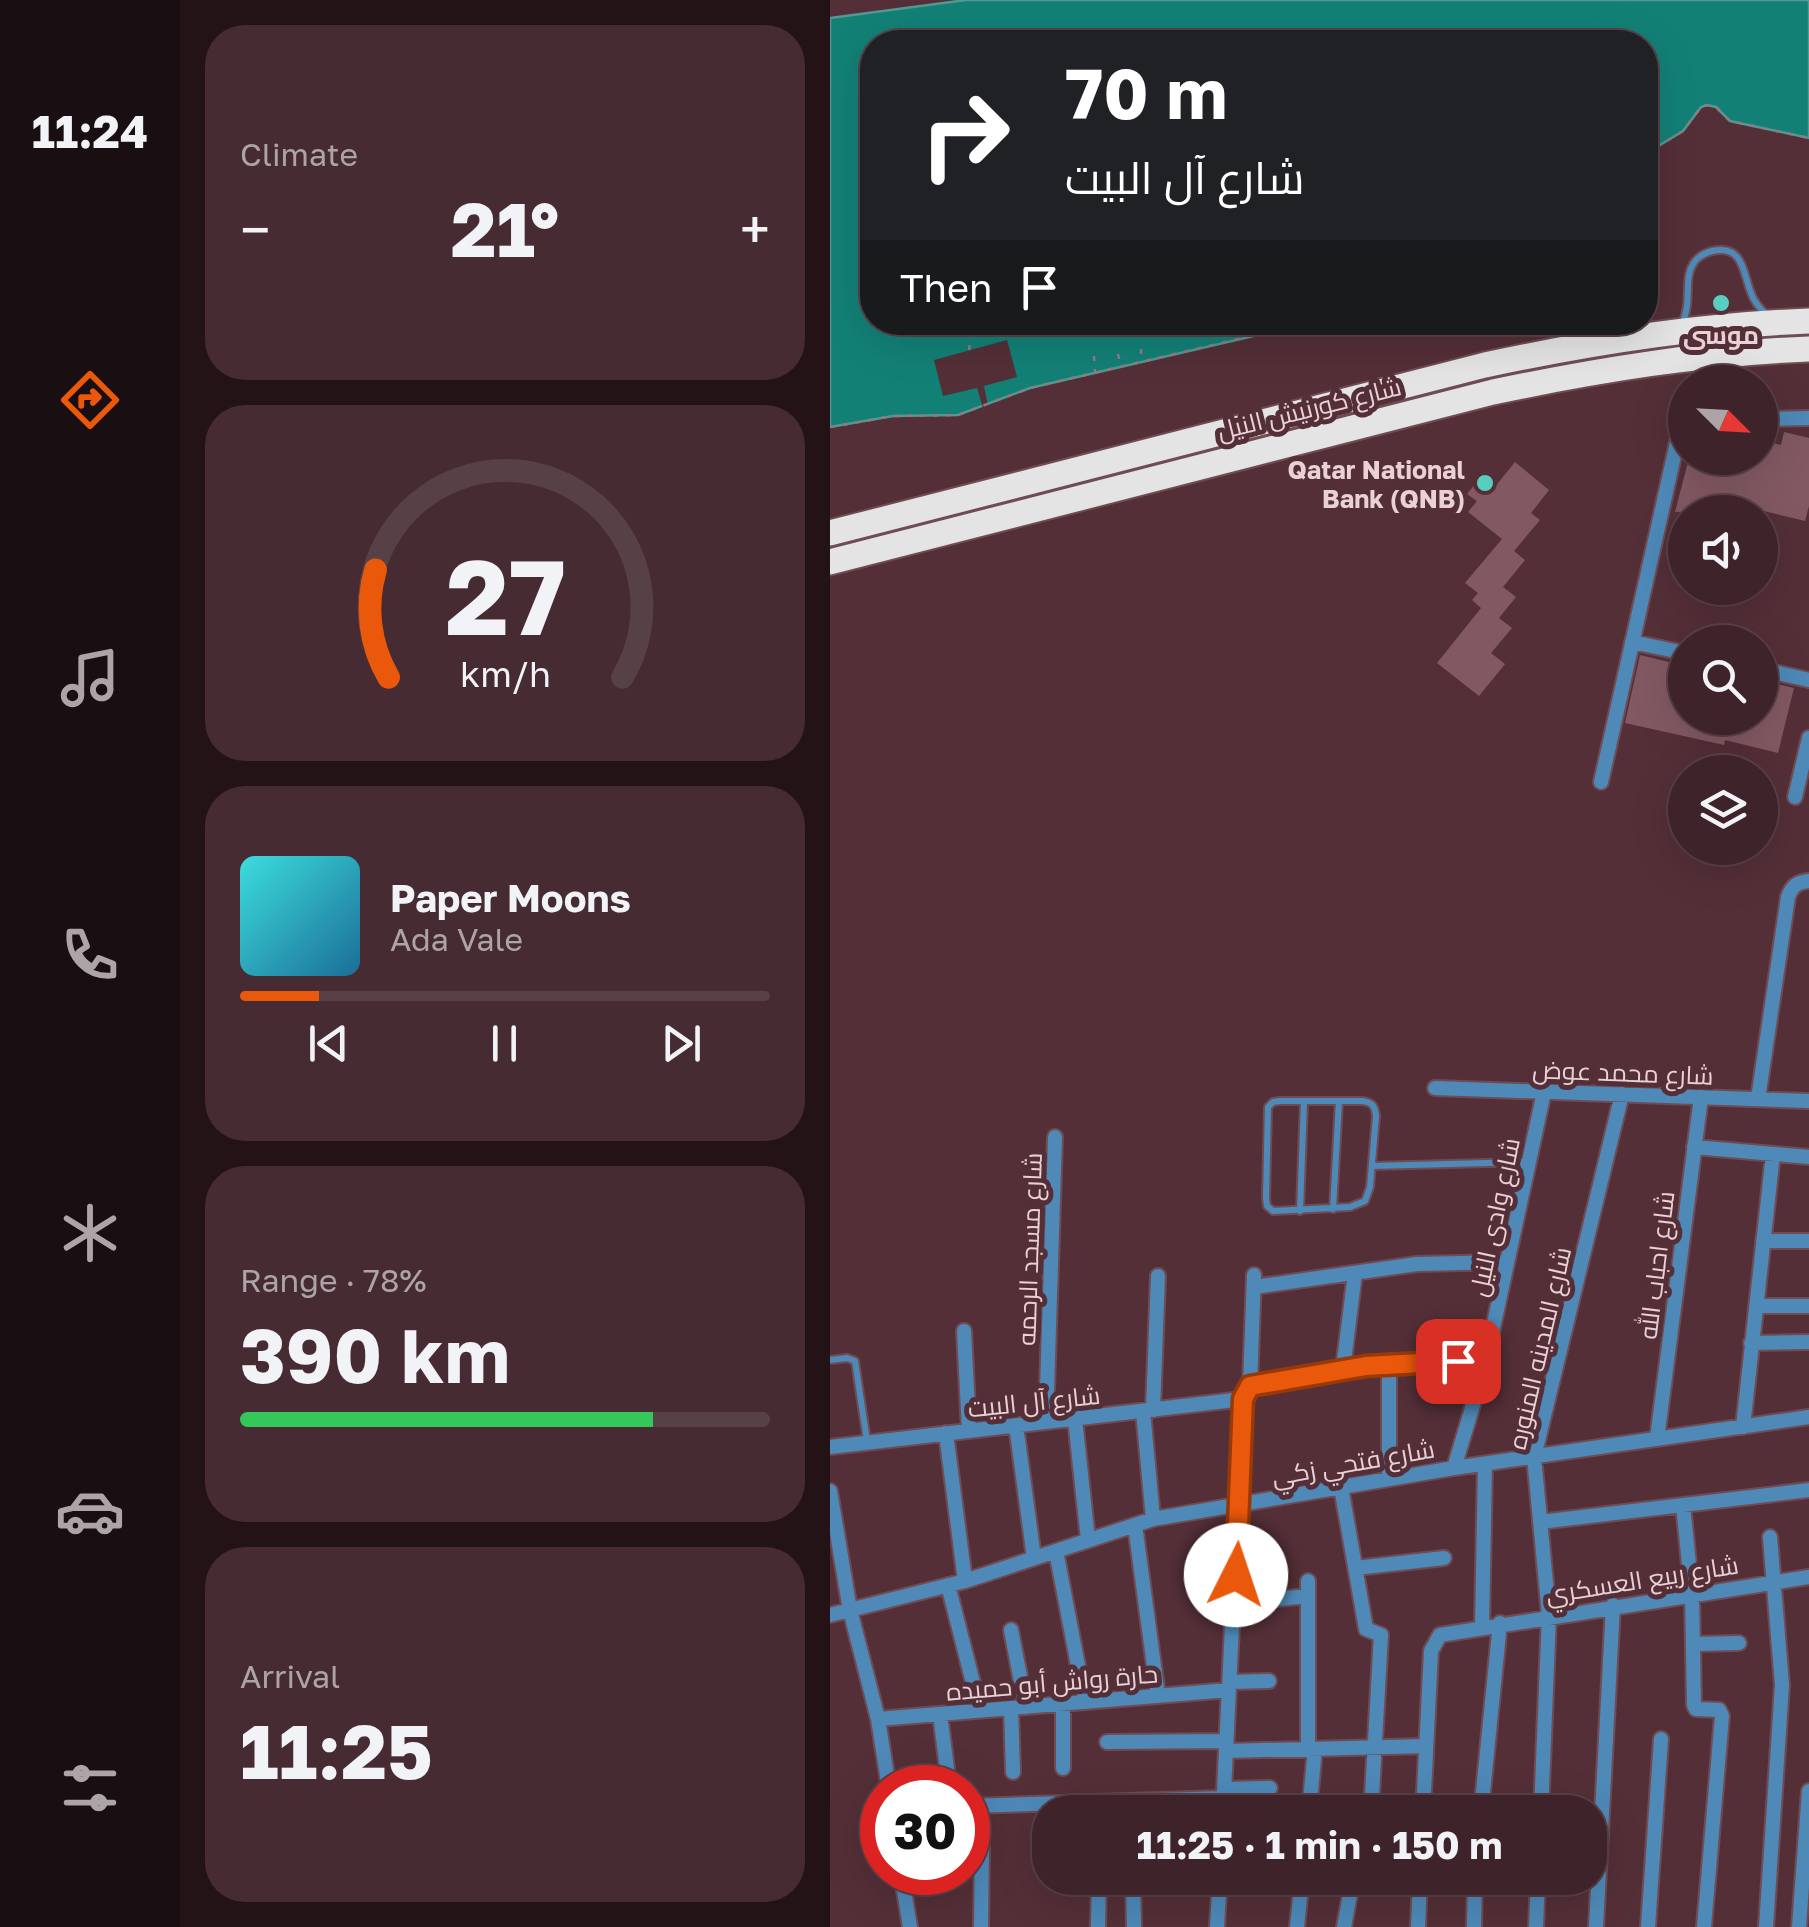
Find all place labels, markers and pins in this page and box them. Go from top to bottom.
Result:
marker: موسى [1710,292,1732,314]
place label: موسى [1683,319,1759,350]
place label: Qatar National Bank (QNB) [1287,454,1465,514]
marker: Qatar National Bank (QNB) [1474,472,1496,494]
pin [1416,1319,1501,1404]

